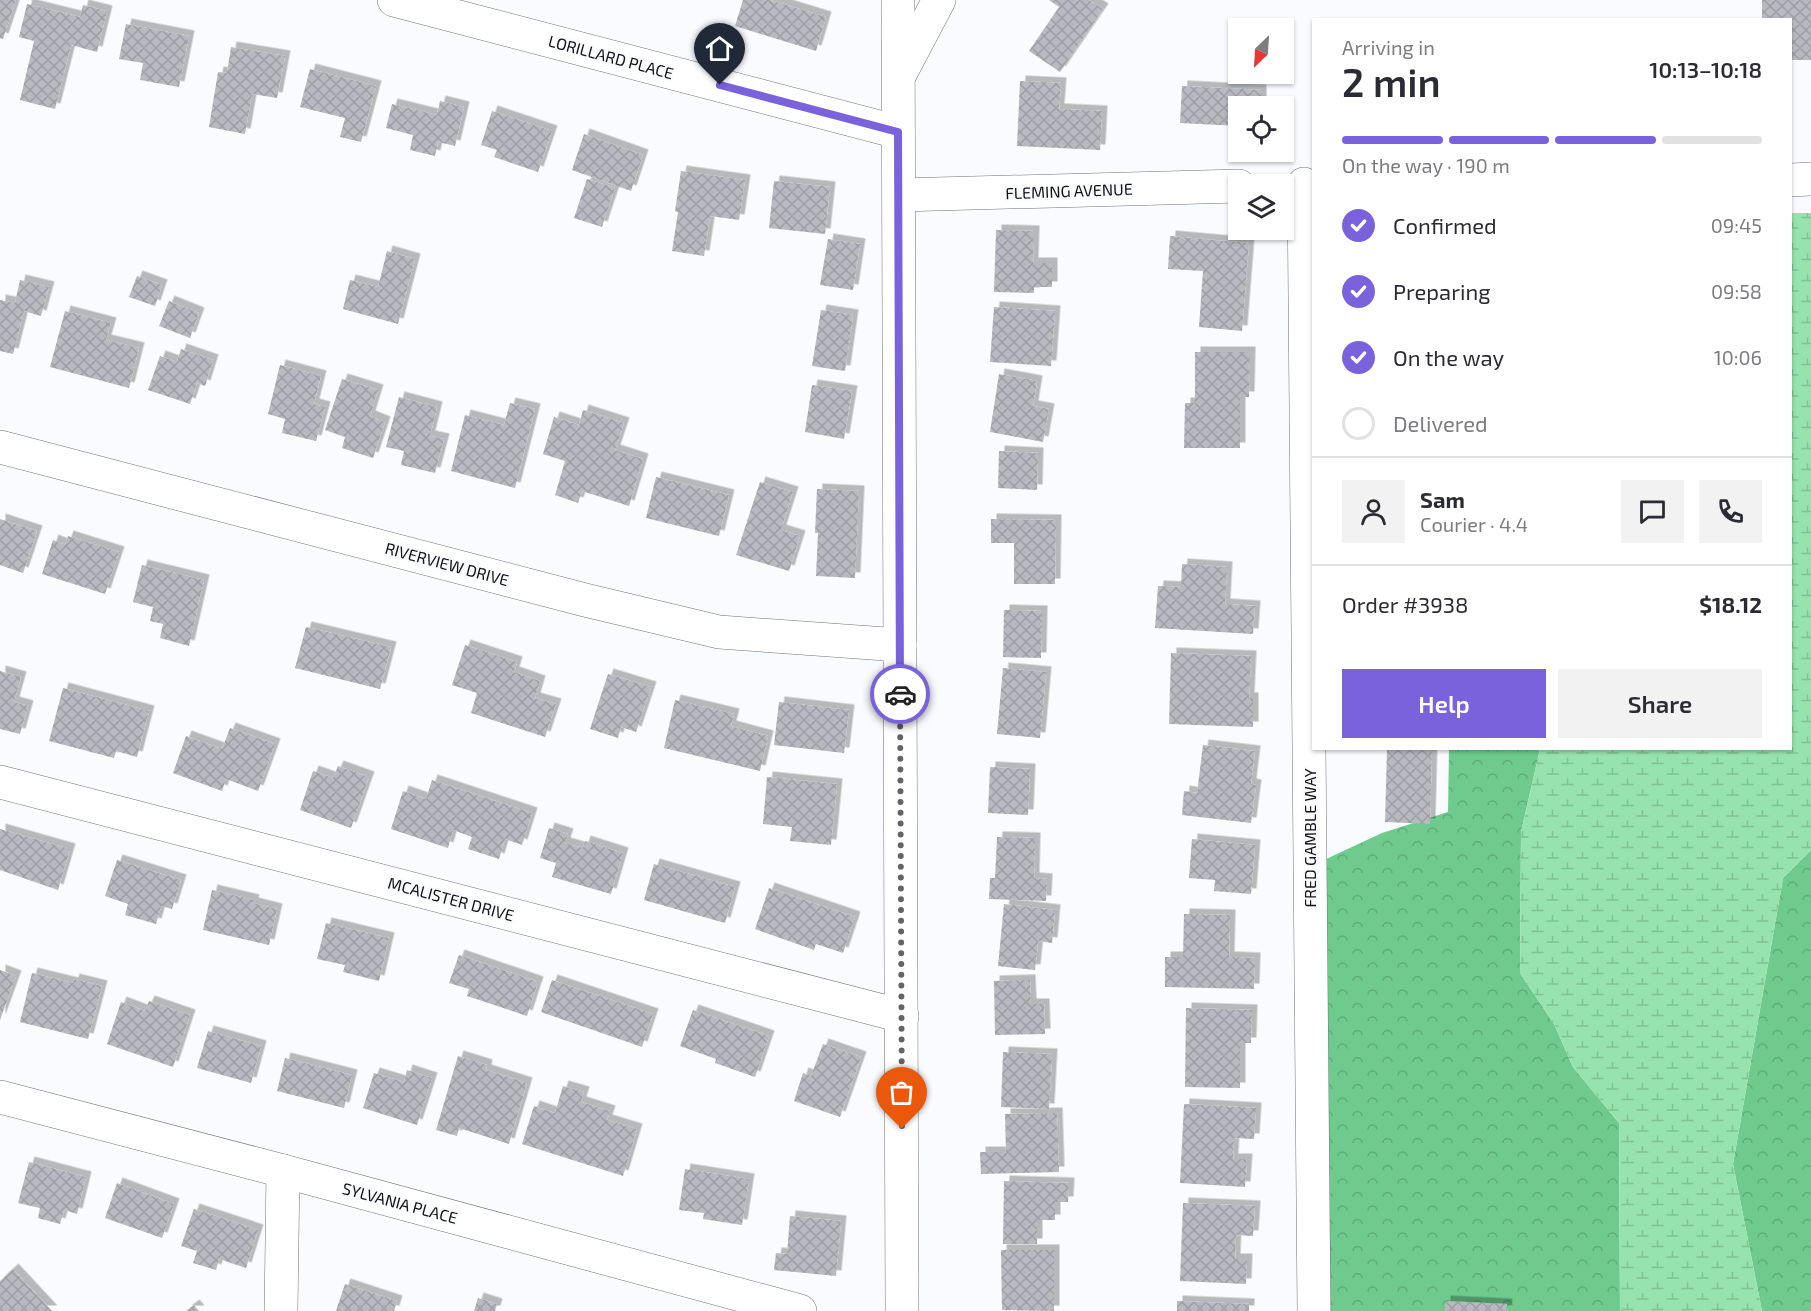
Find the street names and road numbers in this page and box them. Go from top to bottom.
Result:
street label: LORILLARD PLACE [546,31,676,82]
street label: FLEMING AVENUE [1005,179,1133,202]
street label: RIVERVIEW DRIVE [383,538,511,589]
street label: FRED GAMBLE WAY [1300,768,1319,908]
street label: MCALISTER DRIVE [386,873,516,924]
street label: SYLVANIA PLACE [341,1178,460,1227]

